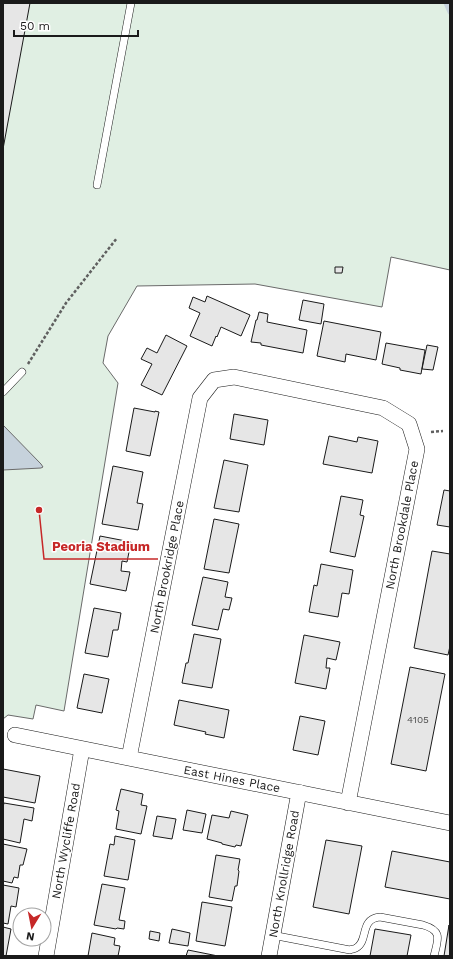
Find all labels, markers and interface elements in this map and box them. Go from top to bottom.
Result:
scale bar [14,12,138,38]
text: 50 m [20,19,50,33]
street label: North Brookdale Place [383,459,421,591]
street label: North Brookridge Place [147,499,187,635]
callout: Peoria Stadium [44,534,158,559]
text: Peoria Stadium [52,539,150,554]
house number: 4105 [407,714,429,725]
street label: East Hines Place [183,763,282,795]
street label: North Wycliffe Road [49,782,83,900]
street label: North Knollridge Road [266,809,302,939]
north arrow [12,907,52,947]
text: N [25,929,35,943]

